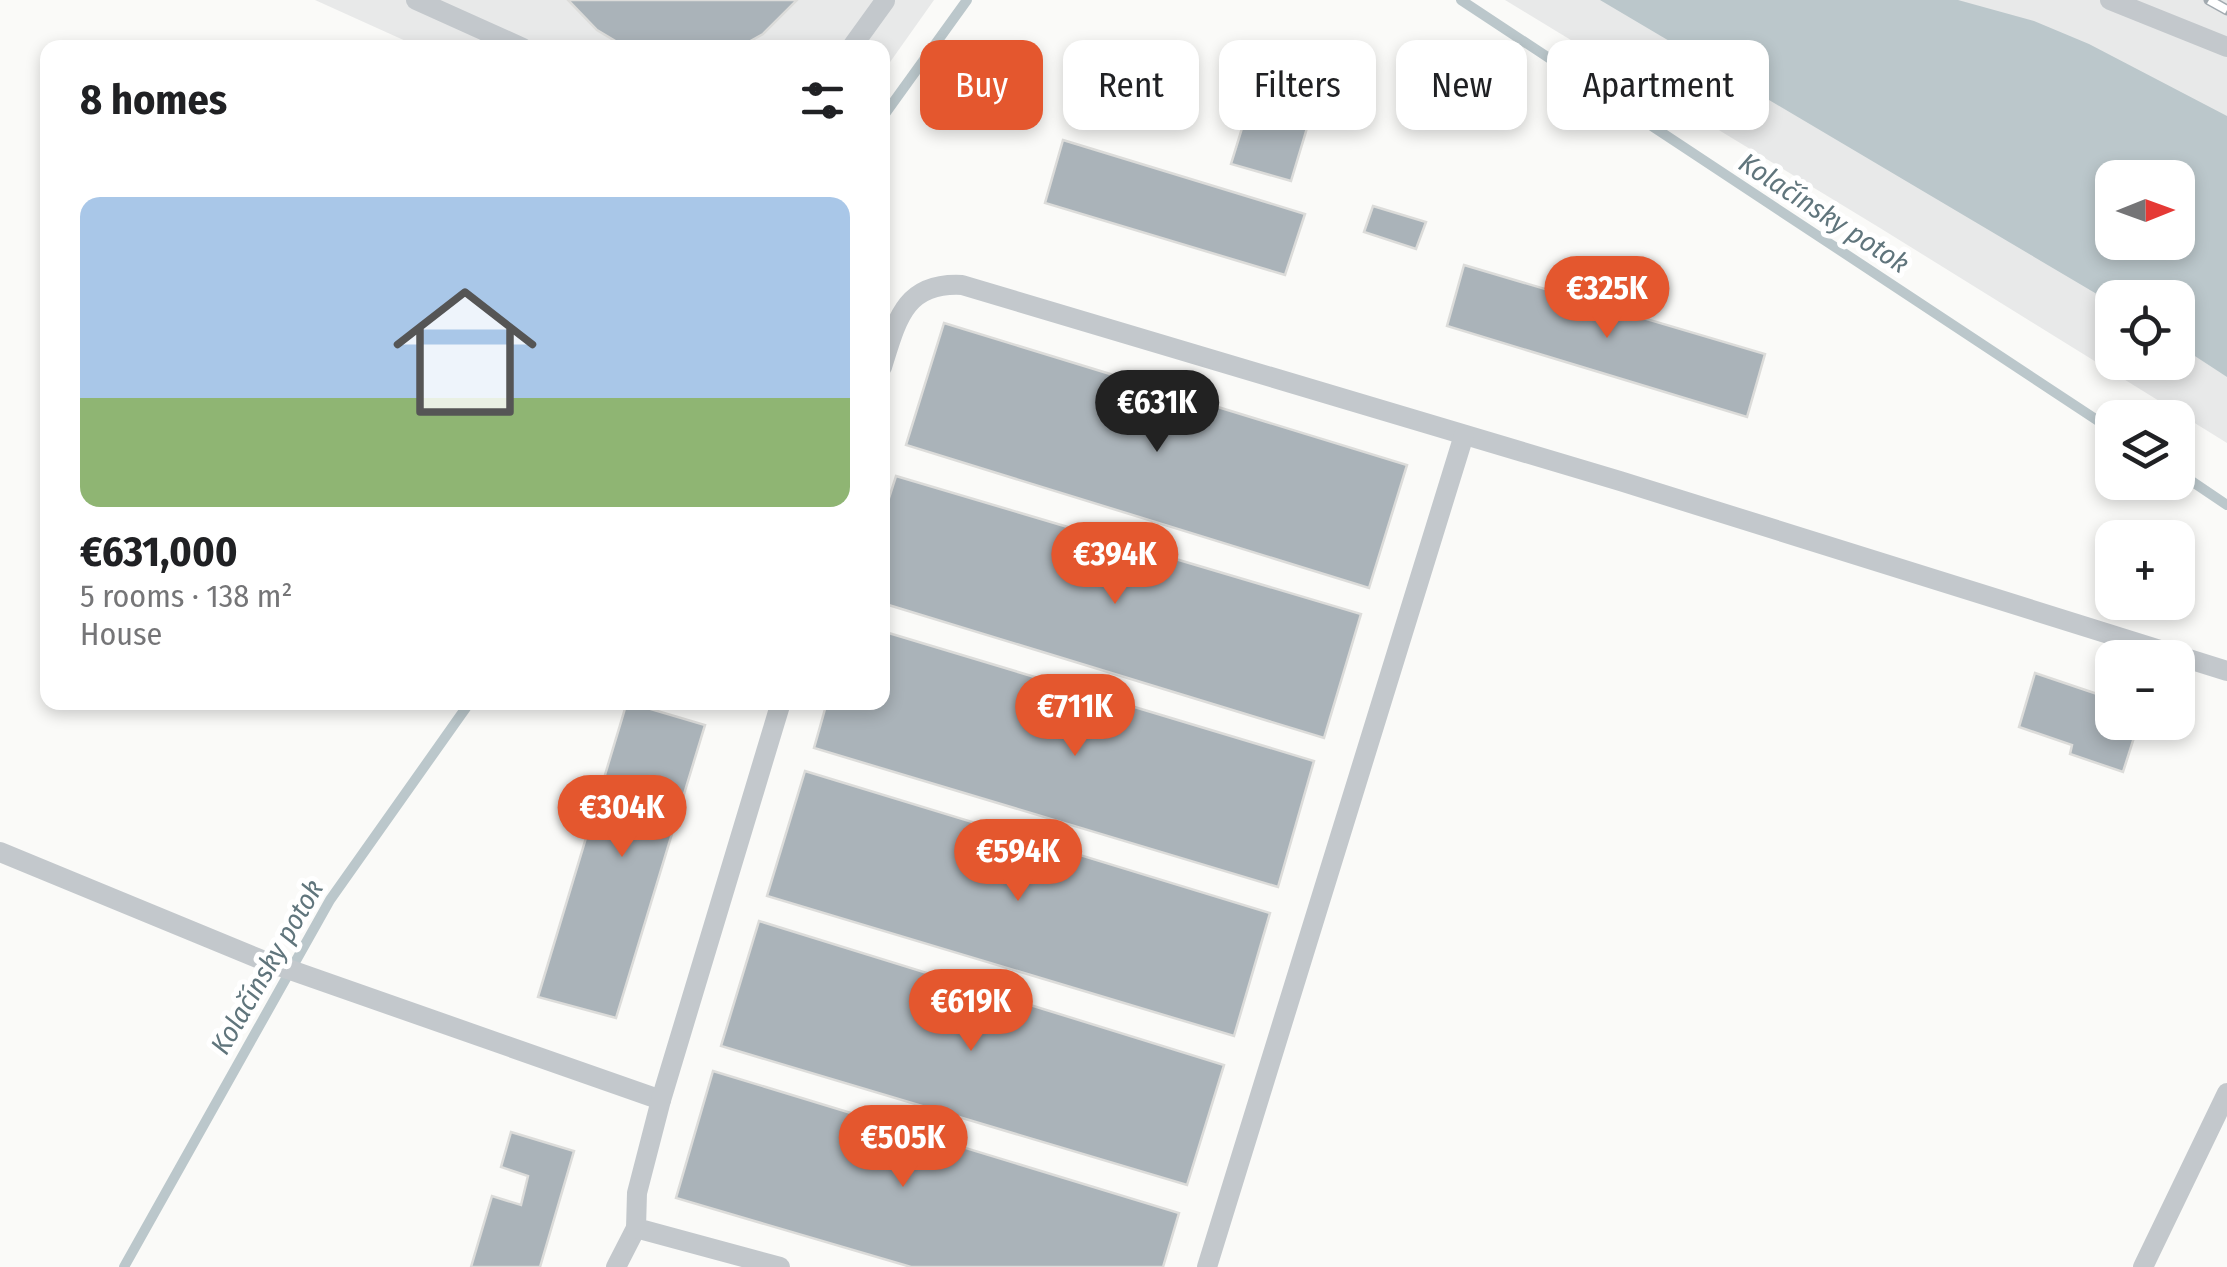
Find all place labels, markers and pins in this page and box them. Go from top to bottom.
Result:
pin: €325K [1537,256,1677,341]
pin: €631K [1087,370,1227,455]
pin: €394K [1045,522,1185,607]
pin: €711K [1005,674,1145,759]
pin: €304K [552,775,692,860]
pin: €594K [948,819,1088,904]
pin: €619K [901,969,1041,1054]
pin: €505K [833,1105,973,1190]

